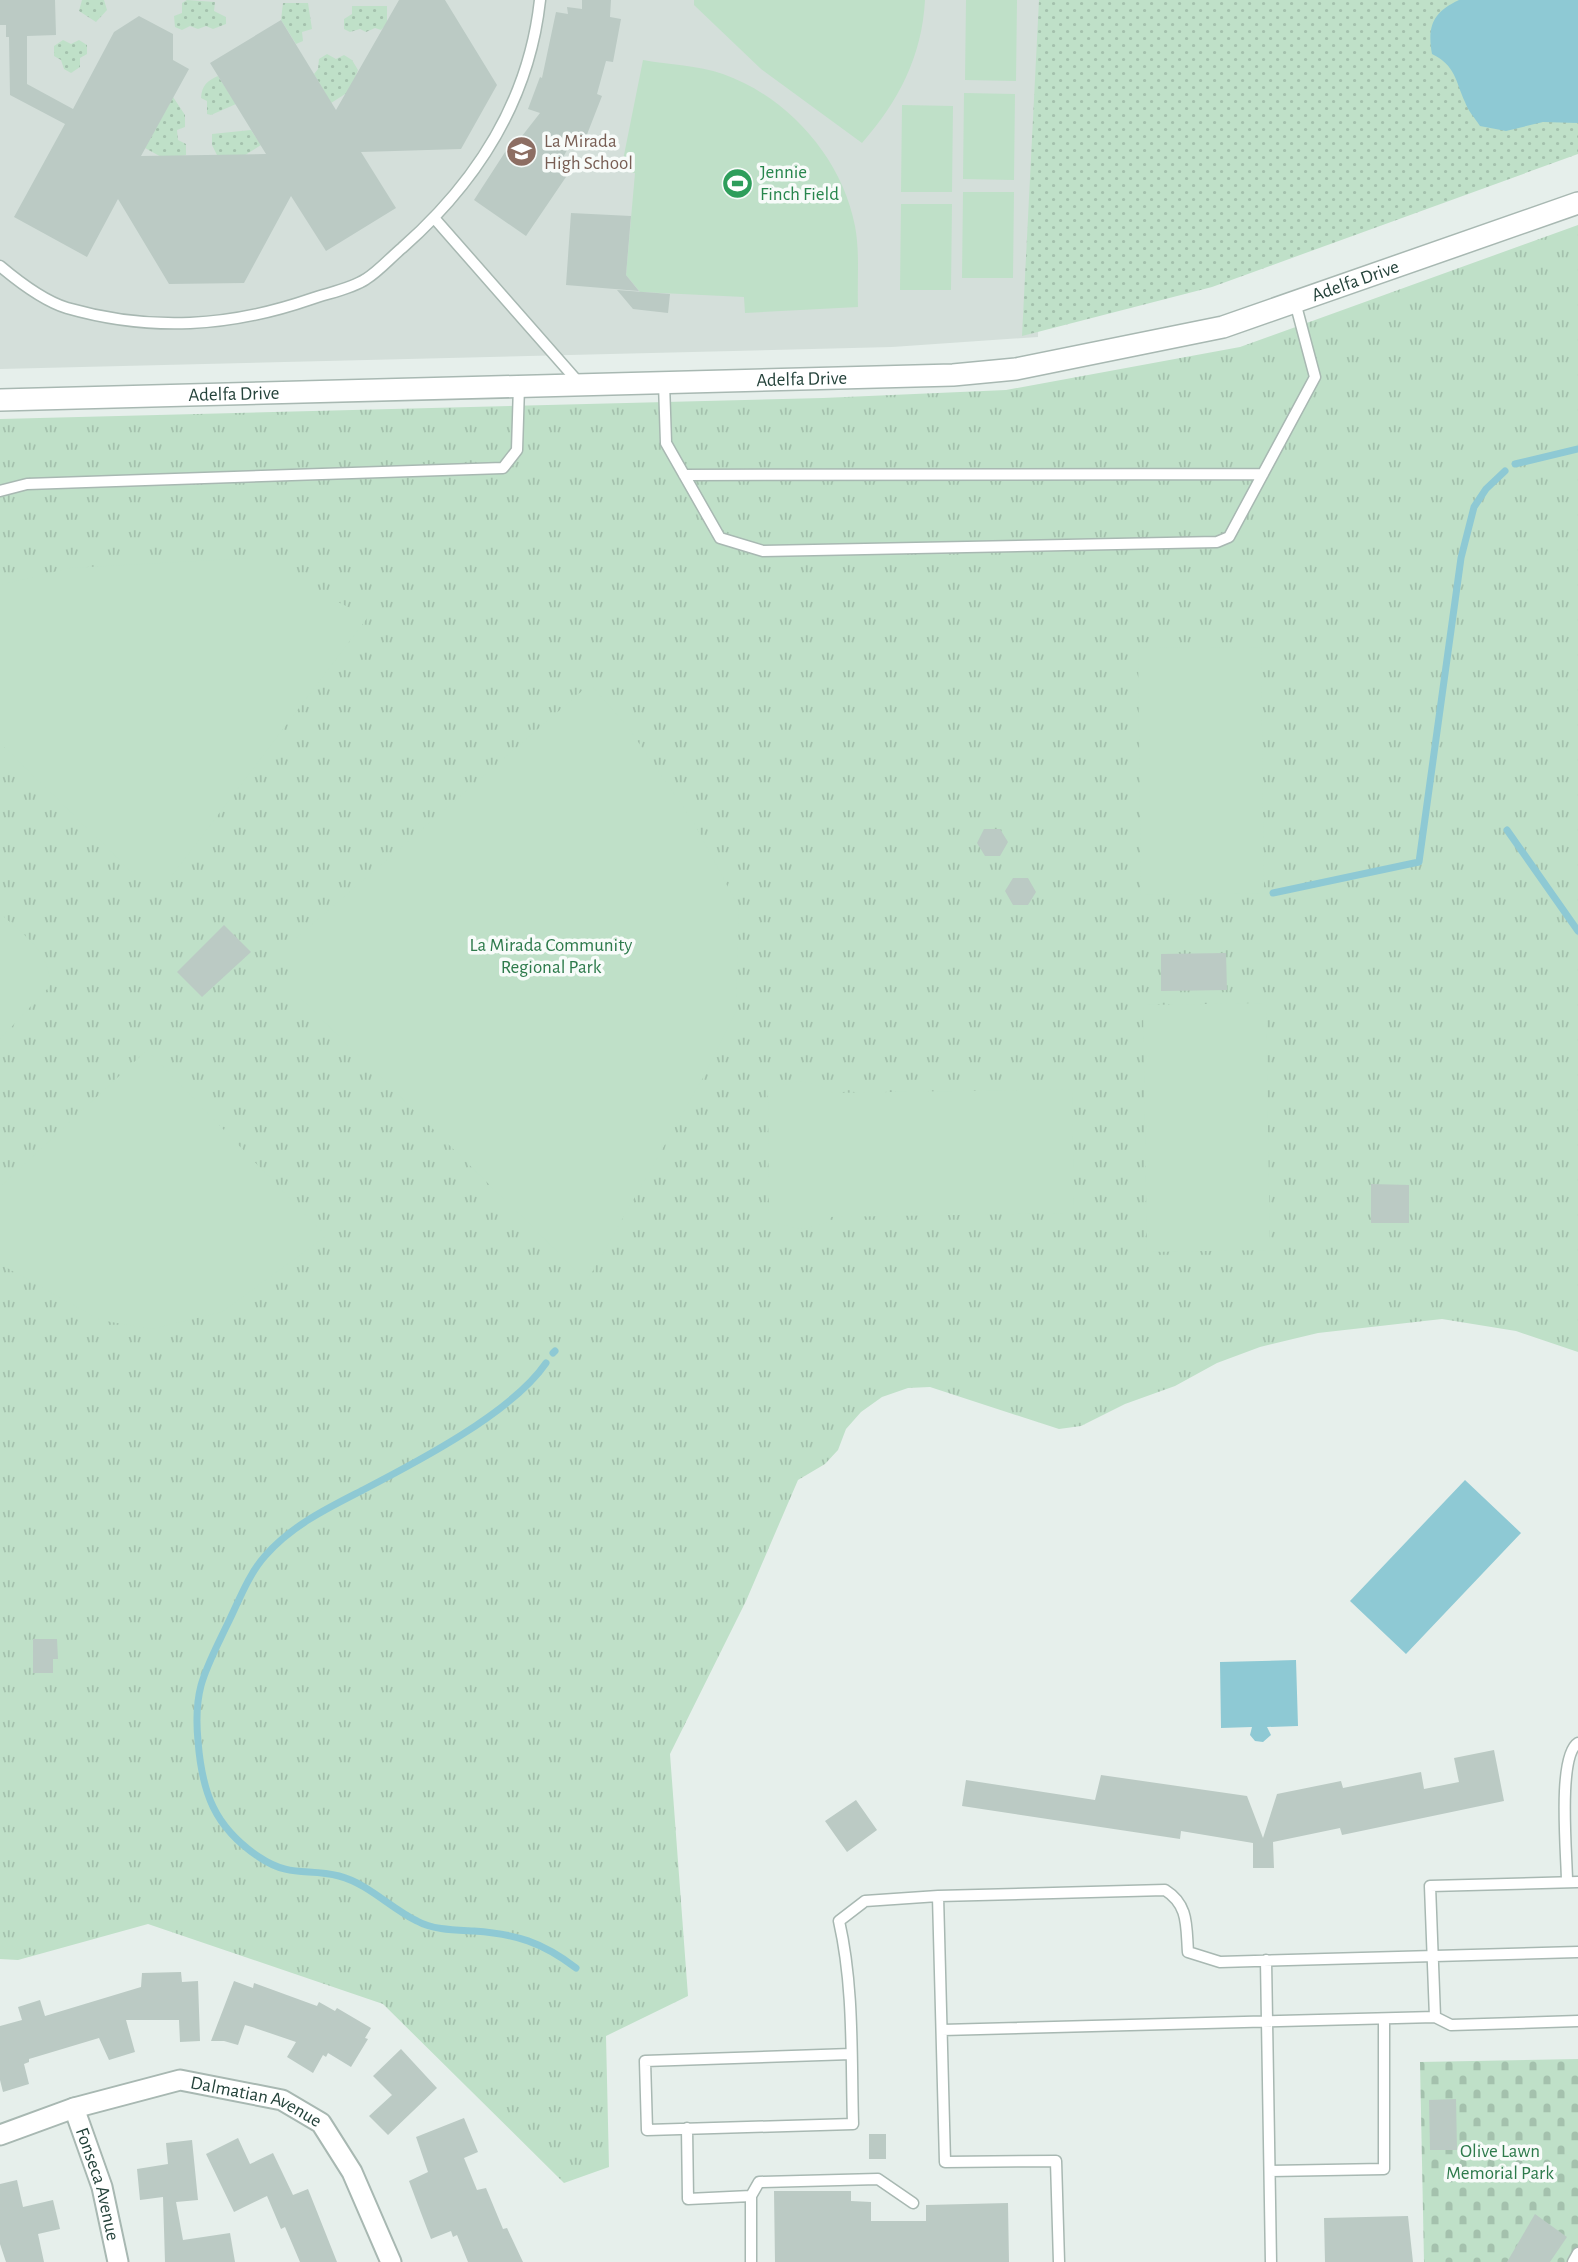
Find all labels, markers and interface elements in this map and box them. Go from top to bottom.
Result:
place label: La Mirada High School [544,132,633,173]
school or university icon: La Mirada High School [504,135,538,169]
place label: Jennie Finch Field [760,163,839,204]
sports icon: Jennie Finch Field [720,166,754,200]
street label: Adelfa Drive [1309,257,1401,305]
street label: Adelfa Drive [756,368,847,390]
street label: Adelfa Drive [188,383,280,405]
park label: La Mirada Community Regional Park [470,936,632,977]
street label: Dalmatian Avenue [189,2073,325,2131]
street label: Fonseca Avenue [72,2125,123,2242]
park label: Olive Lawn Memorial Park [1446,2142,1554,2183]

